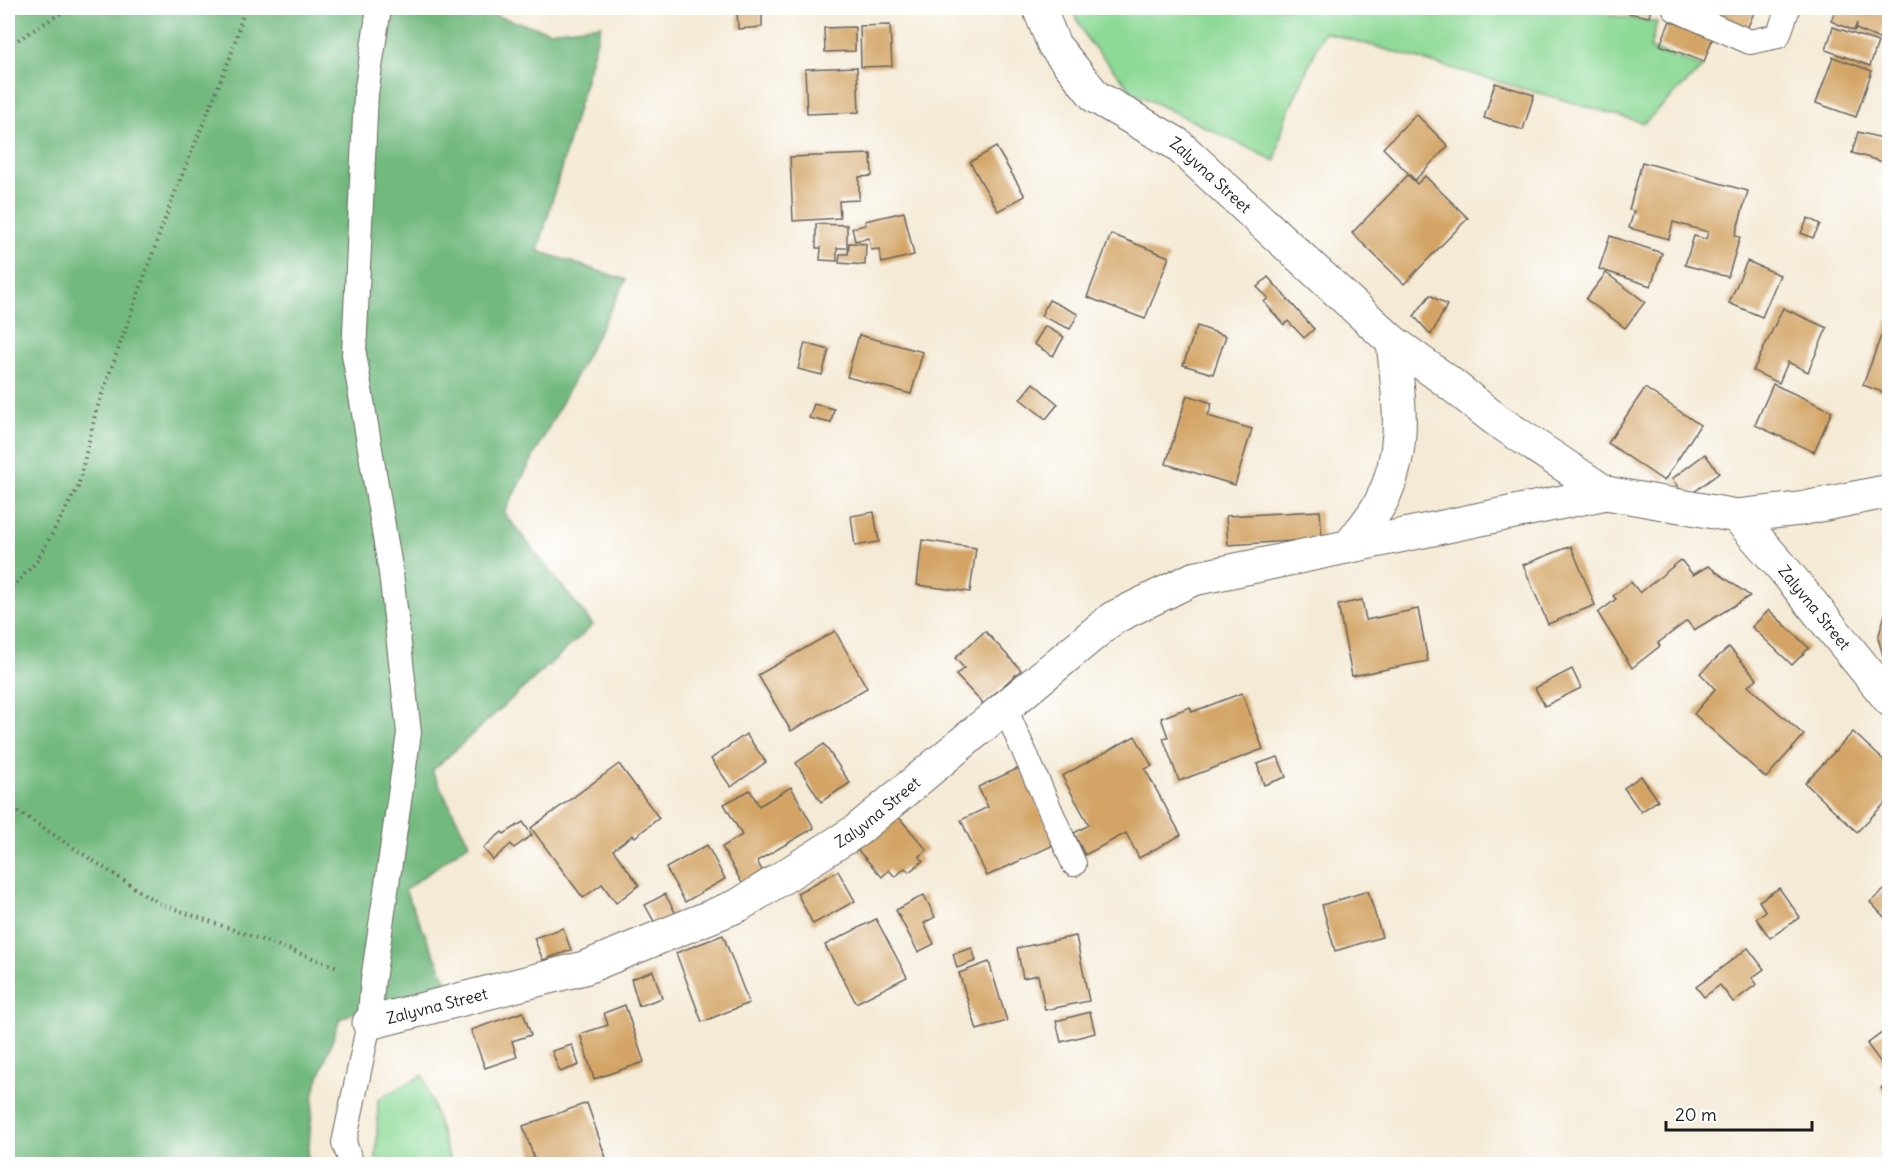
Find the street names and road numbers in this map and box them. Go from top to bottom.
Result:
street label: Zalyvna Street [1167,132,1256,218]
street label: Zalyvna Street [1774,561,1855,654]
street label: Zalyvna Street [831,772,924,852]
street label: Zalyvna Street [384,983,490,1028]

